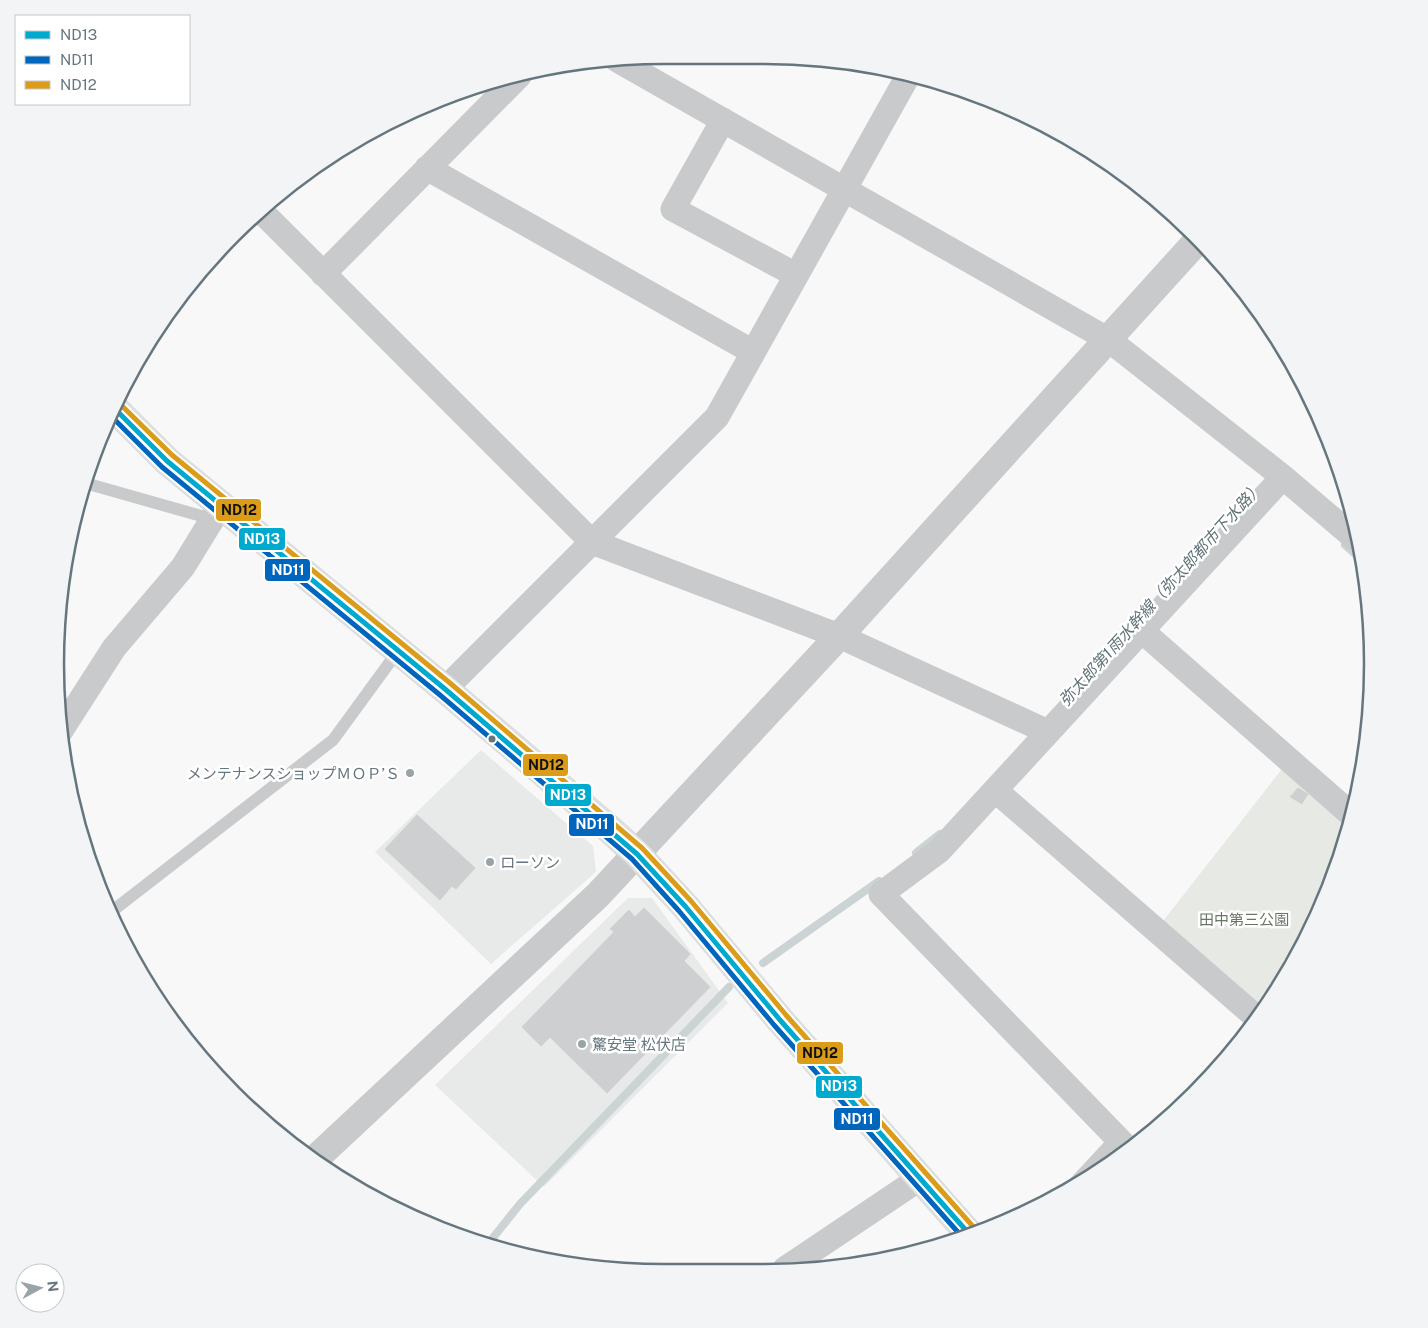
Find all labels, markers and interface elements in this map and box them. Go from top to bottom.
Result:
legend [15,15,190,105]
text: ND13 [60,26,97,43]
text: ND11 [60,51,94,68]
text: ND12 [60,76,97,93]
water label: 弥太郎第1雨水幹線（弥太郎都市下水路） [1055,478,1267,710]
line badge: ND12 [215,498,262,522]
text: ND12 [221,502,257,518]
line badge: ND13 [238,527,286,551]
text: ND13 [244,531,280,547]
line badge: ND11 [264,558,311,582]
text: ND11 [271,562,305,578]
unlabelled marker [487,734,497,744]
line badge: ND12 [522,753,569,777]
text: ND12 [528,757,564,773]
place label: メンテナンスショップＭＯＰ’Ｓ [187,765,400,782]
marker: メンテナンスショップＭＯＰ’Ｓ [404,767,416,779]
line badge: ND13 [544,783,592,807]
text: ND13 [550,787,586,803]
line badge: ND11 [568,813,615,837]
text: ND11 [575,816,609,832]
place label: ローソン [500,854,560,871]
marker: ローソン [484,856,496,868]
park label: 田中第三公園 [1199,911,1289,928]
place label: 驚安堂 松伏店 [592,1036,686,1053]
marker: 驚安堂 松伏店 [576,1038,588,1050]
line badge: ND12 [796,1041,844,1065]
text: ND12 [802,1045,838,1061]
line badge: ND13 [815,1075,863,1099]
text: ND13 [821,1078,857,1094]
line badge: ND11 [833,1107,881,1131]
text: ND11 [840,1111,874,1127]
north arrow [15,1263,65,1313]
text: N [44,1280,62,1293]

